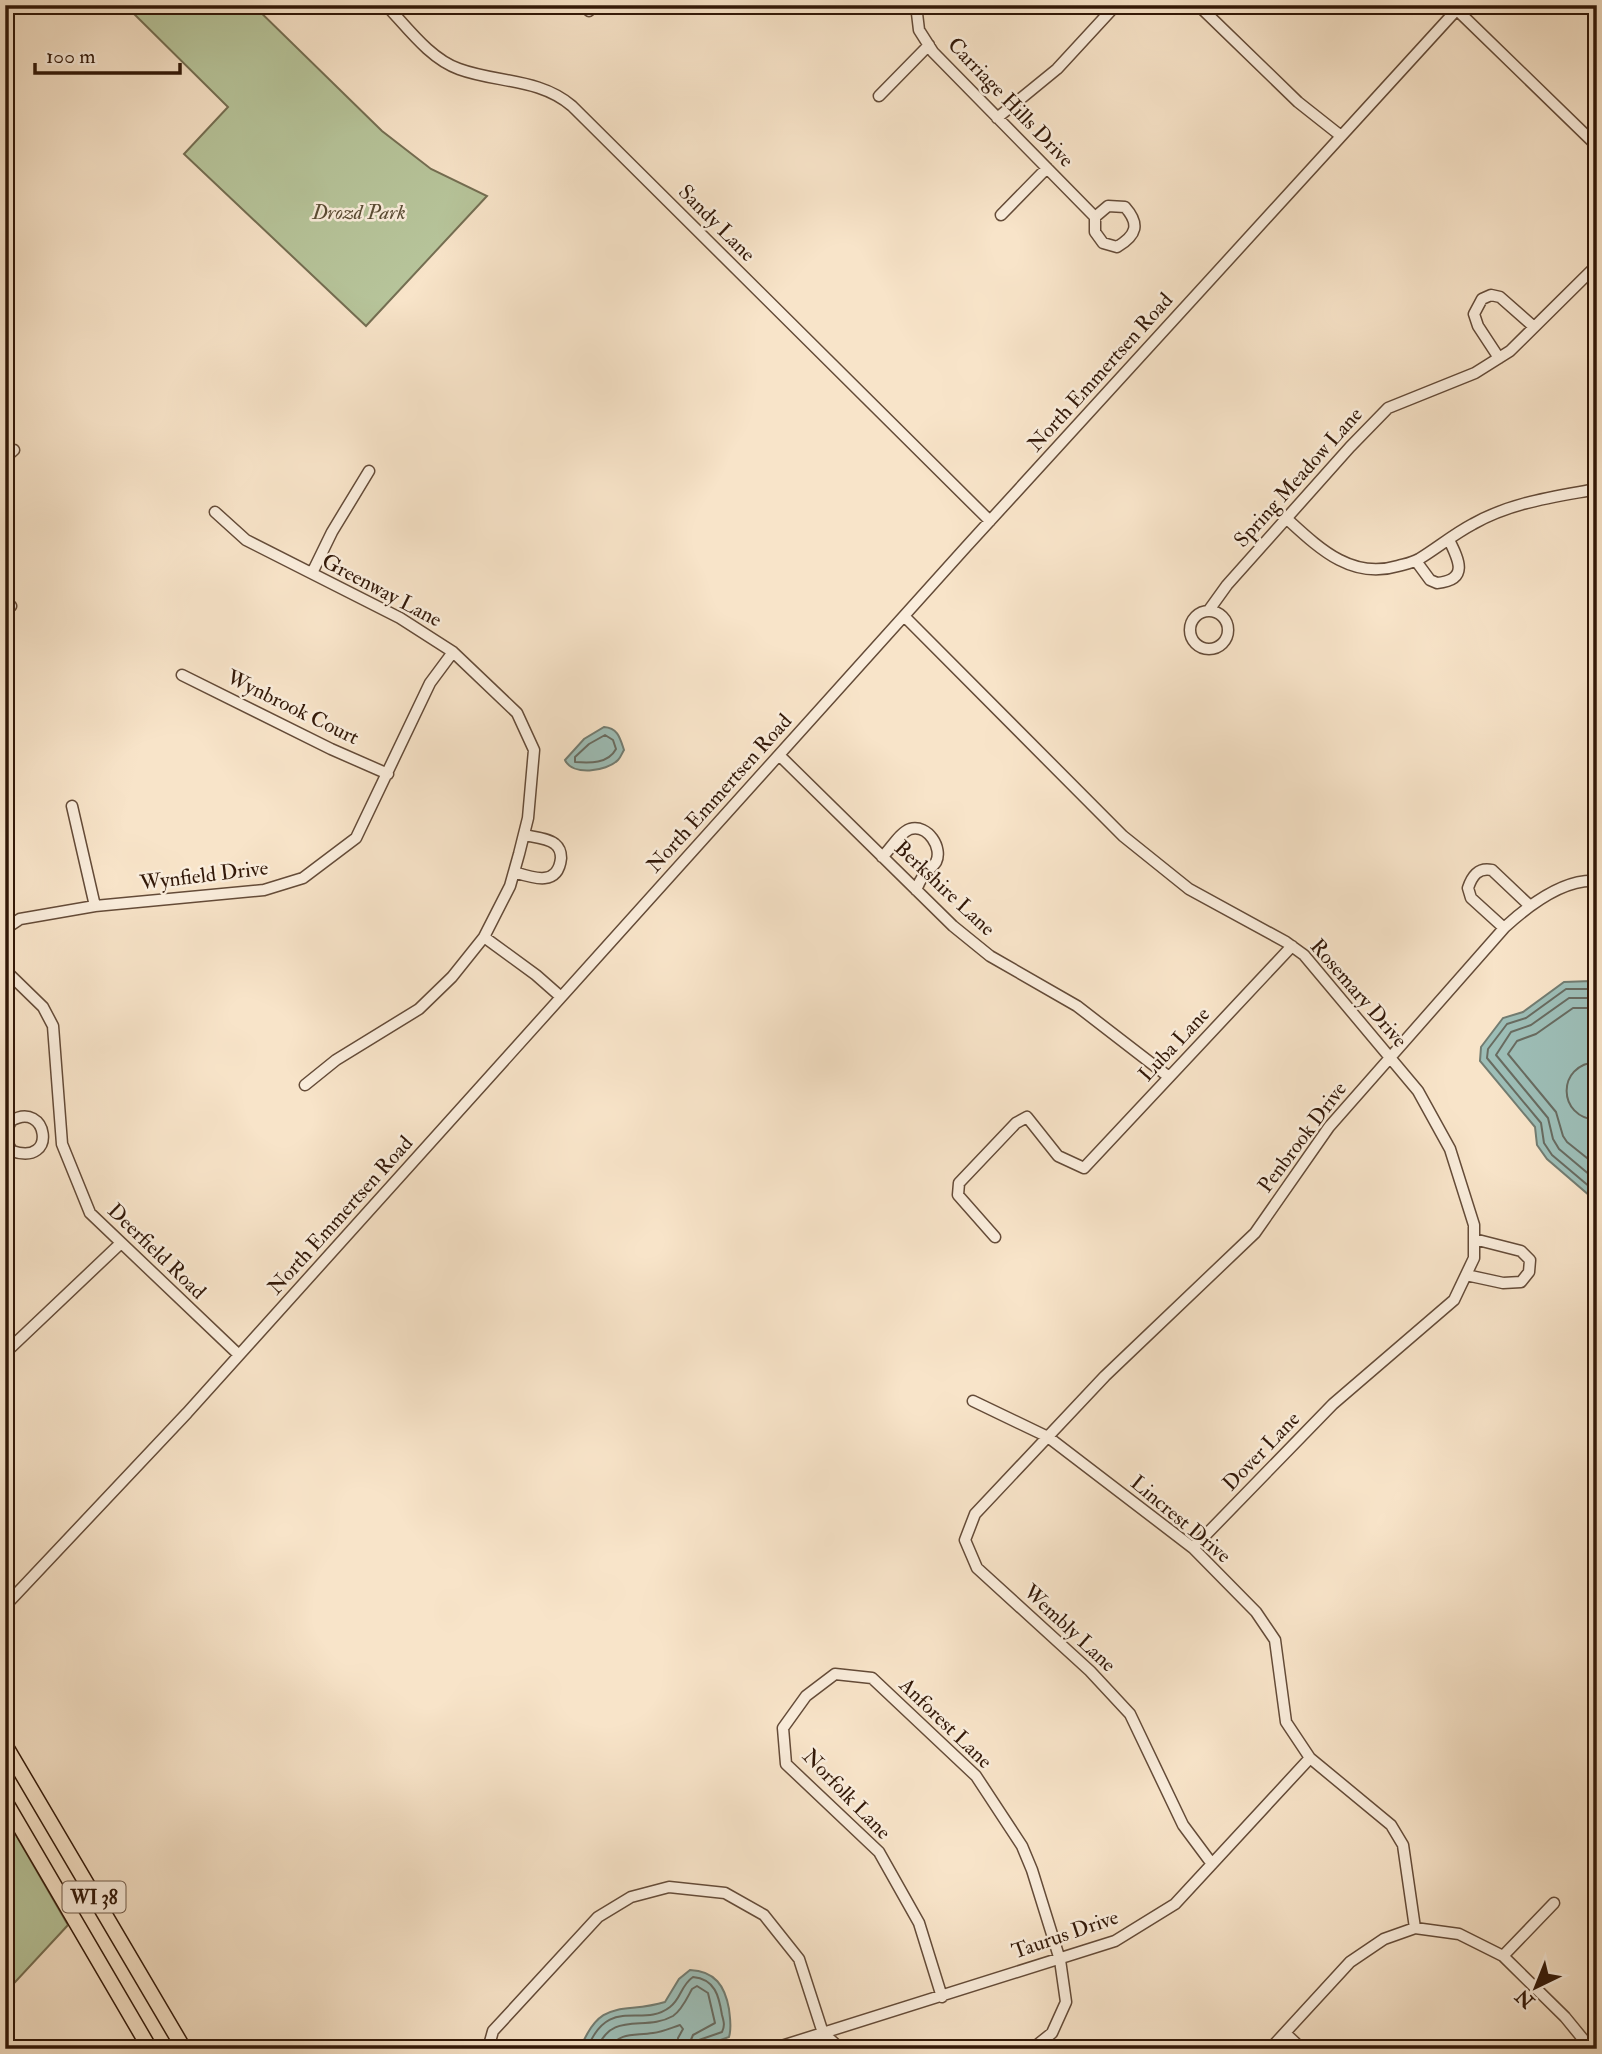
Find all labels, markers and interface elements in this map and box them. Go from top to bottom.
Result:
scale bar [35,32,180,76]
street label: Carriage Hills Drive [942,32,1080,173]
text: 100 m [46,43,96,70]
street label: Sandy Lane [672,179,761,268]
park label: Drozd Park [311,199,406,226]
street label: North Emmertsen Road [1022,287,1179,457]
street label: Spring Meadow Lane [1228,401,1369,553]
street label: Greenway Lane [317,548,447,633]
street label: Wynbrook Court [221,663,364,751]
street label: North Emmertsen Road [641,708,798,878]
street label: Berkshire Lane [889,835,1001,942]
street label: Wynfield Drive [137,854,270,897]
street label: Rosemary Drive [1304,933,1413,1053]
street label: Luba Lane [1133,1001,1216,1087]
street label: Penbrook Drive [1252,1076,1353,1198]
street label: North Emmertsen Road [262,1130,419,1300]
street label: Deerfield Road [102,1198,212,1306]
street label: Dover Lane [1217,1406,1306,1497]
street label: Lincrest Drive [1125,1469,1237,1569]
street label: Wembly Lane [1017,1578,1122,1678]
street label: Anforest Lane [893,1671,998,1775]
street label: Norfolk Lane [797,1743,897,1846]
road number: WI 38 [62,1882,126,1912]
street label: Taurus Drive [1008,1904,1122,1965]
north arrow [1500,1952,1570,2022]
text: N [1510,1983,1540,2014]

